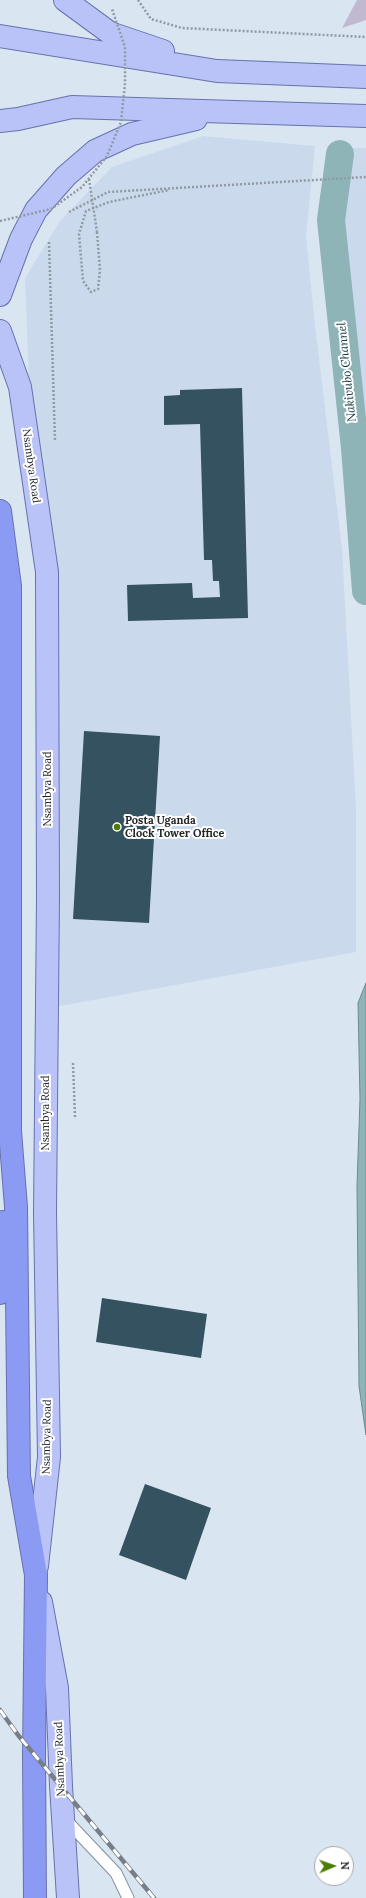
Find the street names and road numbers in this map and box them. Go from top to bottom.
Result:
street label: Nsambya Road [19,428,43,504]
street label: Nsambya Road [41,751,55,827]
street label: Nsambya Road [39,1075,53,1151]
street label: Nsambya Road [40,1399,54,1475]
street label: Nsambya Road [52,1721,68,1797]

